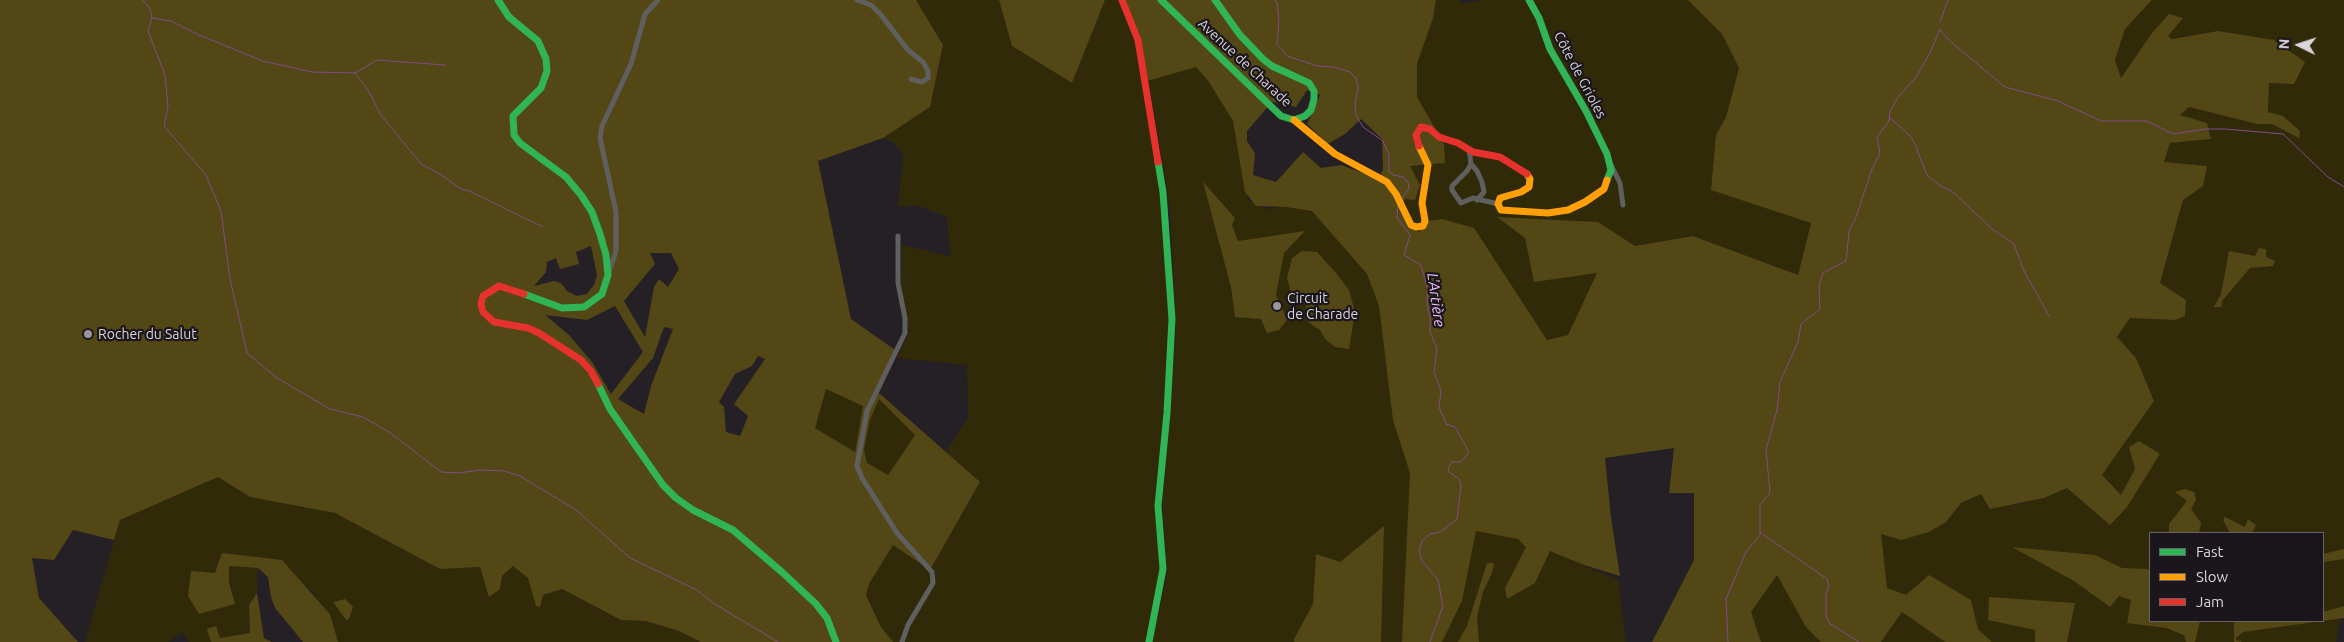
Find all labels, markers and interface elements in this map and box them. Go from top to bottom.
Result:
street label: Avenue de Charade [1195,15,1295,111]
north arrow [2274,20,2324,70]
street label: Côte de Grioles [1550,29,1610,121]
text: N [2276,38,2292,50]
water label: L'Artière [1423,272,1449,328]
place label: Circuit de Charade [1287,290,1358,322]
marker: Circuit de Charade [1271,300,1283,312]
place label: Rocher du Salut [98,326,197,342]
marker: Rocher du Salut [82,328,94,340]
legend [2149,532,2324,622]
text: Fast [2196,543,2223,560]
text: Slow [2196,568,2228,585]
text: Jam [2196,593,2224,610]

